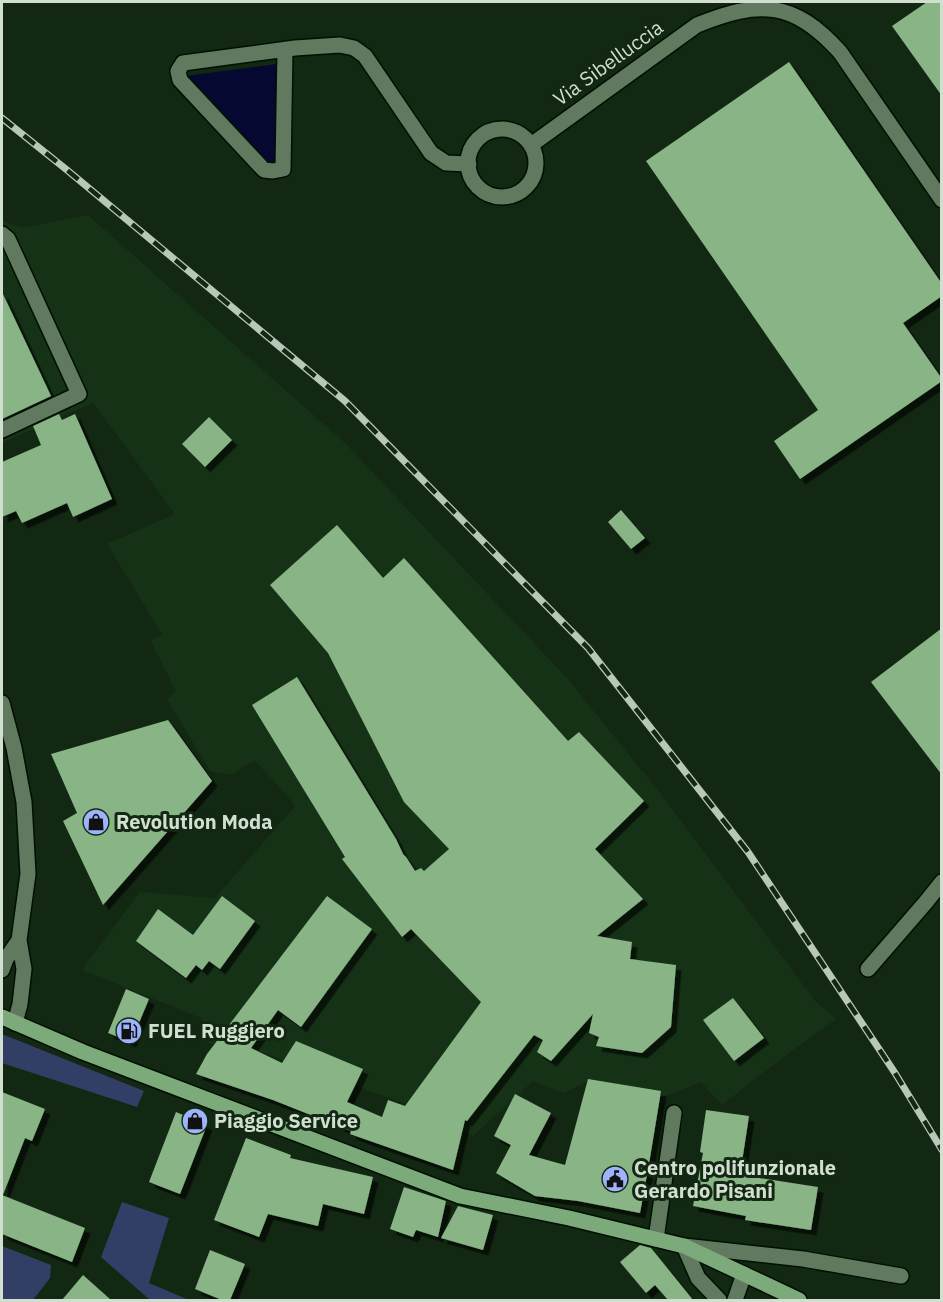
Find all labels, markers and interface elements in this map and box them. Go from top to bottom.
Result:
street label: Via Sibelluccia [547,13,668,112]
shop icon: Revolution Moda [81,807,111,837]
place label: Revolution Moda [116,808,273,835]
fuel station icon: FUEL Ruggiero [114,1016,144,1046]
place label: FUEL Ruggiero [148,1017,285,1044]
shop icon: Piaggio Service [180,1106,210,1136]
place label: Piaggio Service [214,1107,358,1134]
place label: Centro polifunzionale Gerardo Pisani [634,1154,836,1204]
public building icon: Centro polifunzionale Gerardo Pisani [600,1164,630,1194]

